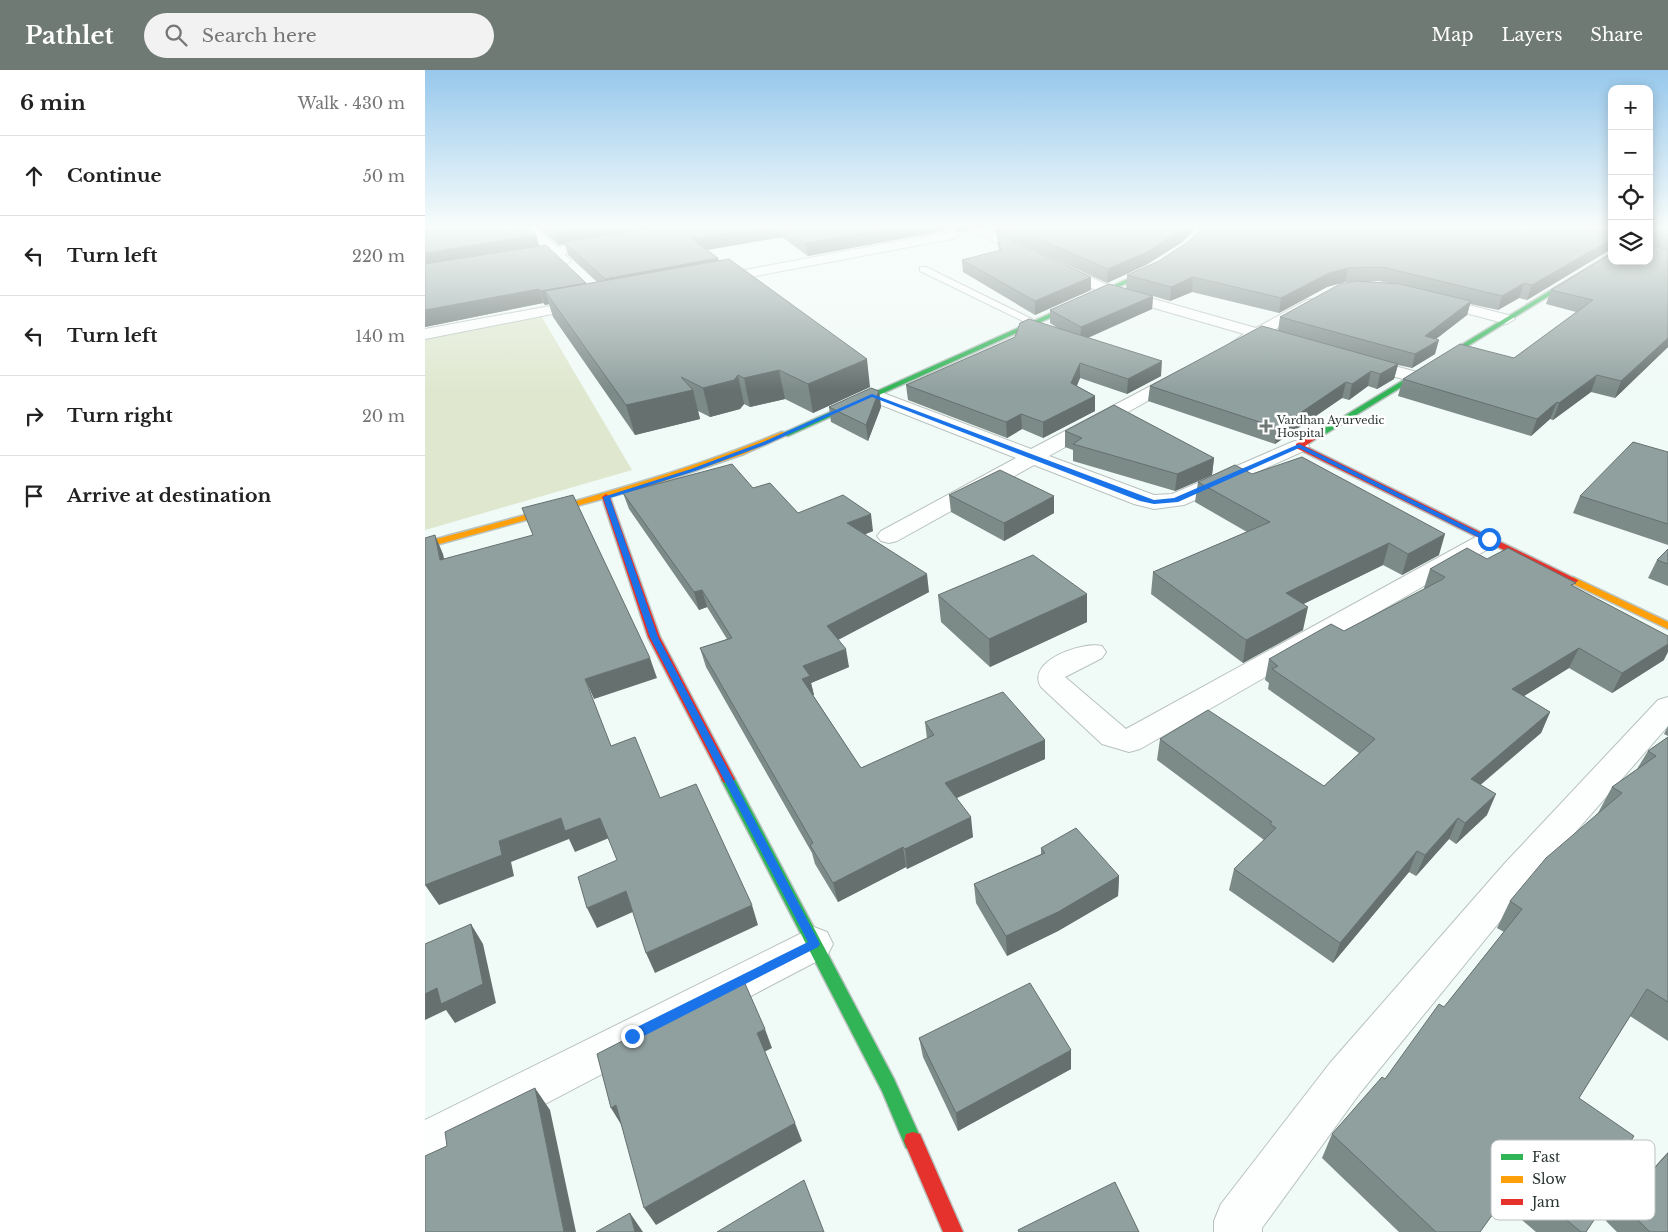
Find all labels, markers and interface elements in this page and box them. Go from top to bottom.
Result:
search box [144,13,494,58]
text: Pathlet [25,21,114,50]
icon: search [162,21,190,49]
text: Search here [202,24,317,47]
text: Map [1432,24,1473,46]
text: Layers [1501,24,1562,46]
text: Share [1590,24,1643,46]
map controls [1608,85,1653,265]
button: + [1608,85,1653,130]
text: 6 min [20,90,86,116]
text: Walk · 430 m [298,93,405,113]
button: − [1608,130,1653,175]
icon: ahead [20,162,48,190]
text: Continue [67,164,162,187]
text: 50 m [363,166,405,186]
button: locate [1608,175,1653,220]
button: layers [1608,220,1653,265]
icon: left [20,242,48,270]
text: Turn left [67,244,158,267]
text: 220 m [352,246,405,266]
icon: left [20,322,48,350]
text: Turn left [67,324,158,347]
text: 140 m [355,326,405,346]
icon: right [20,402,48,430]
text: Turn right [67,404,173,427]
text: 20 m [362,406,405,426]
place label: Vardhan Ayurvedic Hospital [1276,413,1385,440]
marker: Vardhan Ayurvedic Hospital [1259,419,1273,433]
icon: arrive [20,482,48,510]
text: Arrive at destination [67,484,271,507]
route start [1478,528,1501,551]
route end [621,1025,644,1048]
legend [1491,1140,1655,1220]
text: Fast [1532,1148,1561,1166]
text: Slow [1532,1170,1566,1188]
text: Jam [1530,1193,1560,1211]

